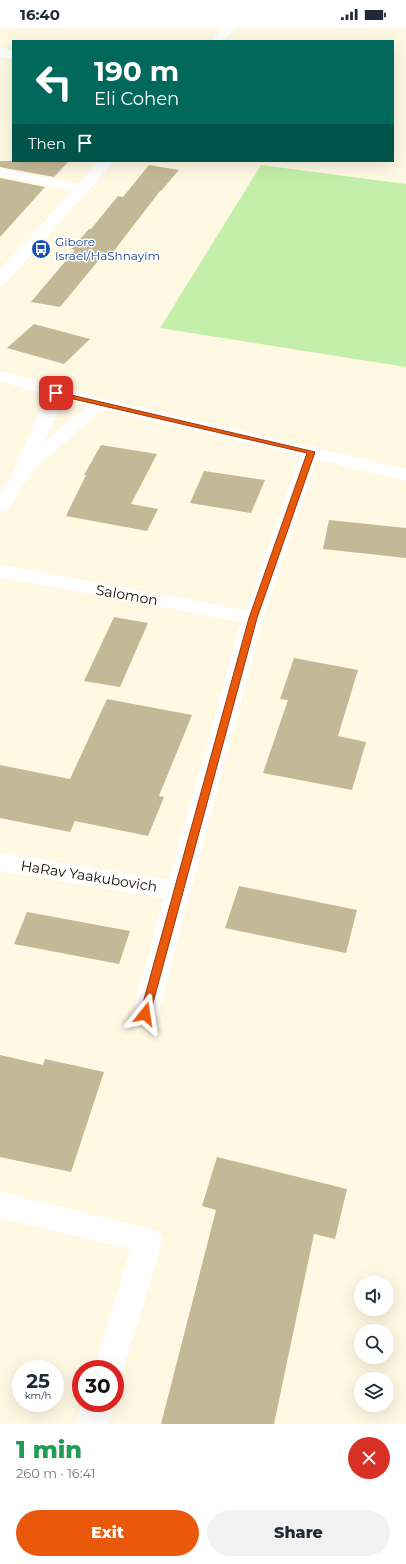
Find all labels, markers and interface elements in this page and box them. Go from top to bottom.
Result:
text: 16:40 [20,5,60,24]
text: 190 m [94,54,179,88]
icon: left [28,56,80,108]
text: Eli Cohen [94,88,179,110]
icon: arrive [74,132,96,154]
text: Then [28,134,66,153]
place label: Gibore Israel/HaShnayim [55,234,160,263]
bus stop icon: Gibore Israel/HaShnayim [30,238,52,260]
pin [39,376,73,410]
icon: arrive [45,382,67,404]
street label: Salomon [95,581,159,609]
street label: HaRav Yaakubovich [20,856,158,896]
position arrow [124,993,166,1035]
map controls [354,1276,394,1412]
button: sound [354,1276,394,1316]
button: search [354,1324,394,1364]
speed limit sign: 30 [72,1360,124,1412]
text: 25 [26,1369,50,1393]
button: layers [354,1372,394,1412]
text: km/h [25,1389,51,1402]
text: 1 min [16,1435,82,1464]
button: close [348,1437,390,1479]
text: 260 m · 16:41 [16,1465,96,1481]
button: Exit [16,1510,199,1556]
button: Share [207,1510,390,1556]

